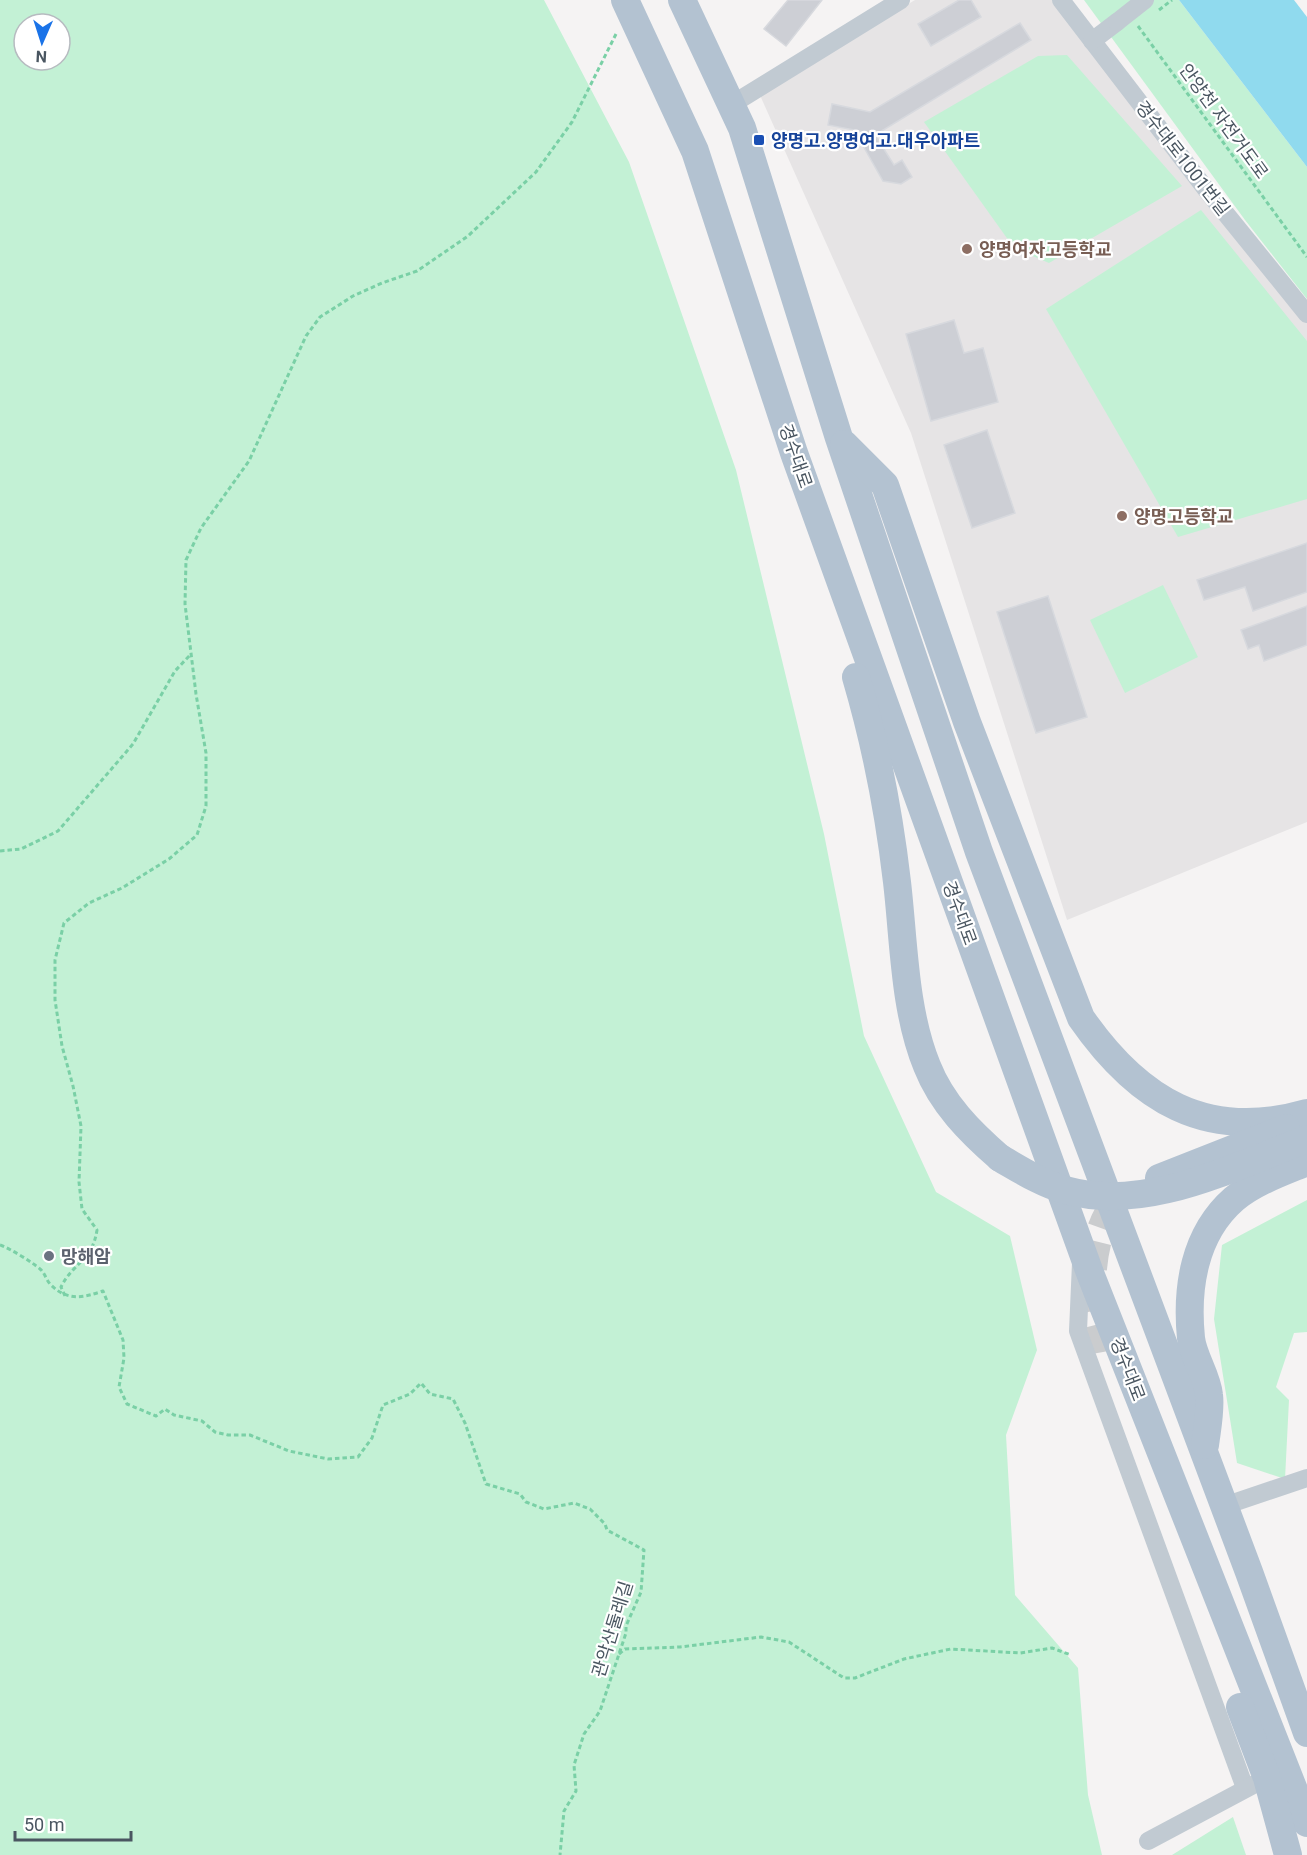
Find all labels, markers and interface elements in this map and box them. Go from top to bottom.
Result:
north arrow [12,12,72,72]
text: N [35,47,47,66]
street label: 안양천 자전거도로 [1175,59,1273,183]
street label: 경수대로1001번길 [1132,96,1234,220]
place label: 양명고.양명여고.대우아파트 [771,130,980,151]
marker: 양명고.양명여고.대우아파트 [752,133,766,147]
place label: 양명여자고등학교 [979,239,1111,260]
marker: 양명여자고등학교 [960,242,974,256]
street label: 경수대로 [775,421,817,491]
place label: 양명고등학교 [1134,506,1233,527]
marker: 양명고등학교 [1115,509,1129,523]
street label: 경수대로 [939,878,981,948]
place label: 망해암 [61,1246,111,1267]
marker: 망해암 [42,1249,56,1263]
street label: 경수대로 [1106,1334,1150,1404]
street label: 관악산둘레길 [587,1578,637,1680]
scale bar [15,1804,130,1842]
text: 50 m [24,1814,64,1835]

